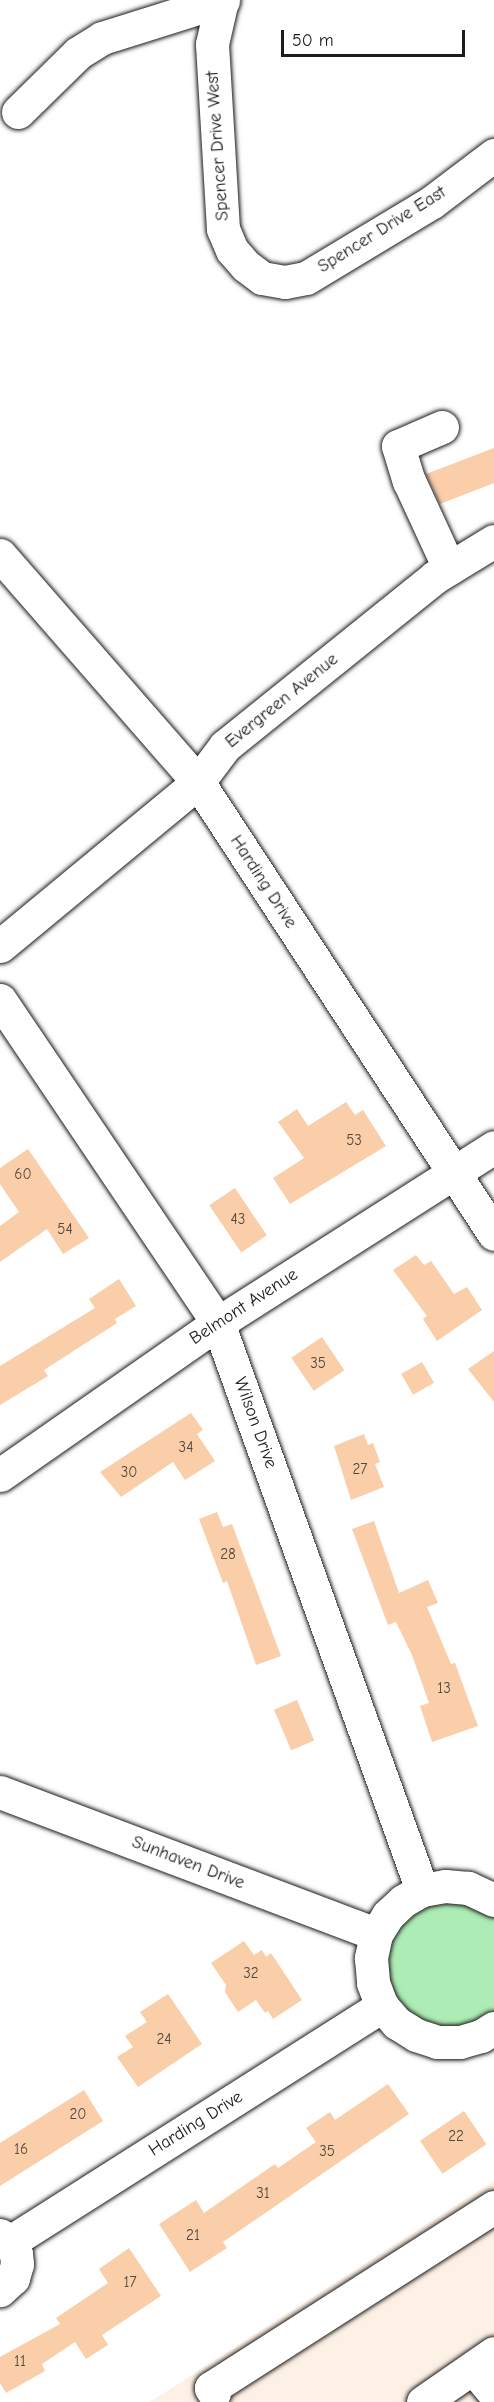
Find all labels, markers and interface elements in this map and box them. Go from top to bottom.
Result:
scale bar [284,18,468,56]
text: 50 m [292,30,334,51]
street label: Spencer Drive West [202,70,234,222]
street label: Spencer Drive East [314,182,450,278]
street label: Evergreen Avenue [221,649,343,753]
street label: Harding Drive [225,831,301,933]
house number: 53 [346,1132,362,1150]
house number: 60 [14,1166,32,1184]
house number: 43 [231,1211,245,1229]
house number: 54 [57,1221,73,1239]
street label: Belmont Avenue [186,1264,302,1350]
house number: 35 [310,1355,326,1373]
street label: Wilson Drive [229,1375,281,1471]
house number: 34 [179,1439,193,1457]
house number: 27 [353,1461,367,1479]
house number: 30 [121,1464,137,1482]
house number: 28 [220,1546,236,1564]
house number: 13 [437,1680,451,1698]
street label: Sunhaven Drive [129,1832,247,1894]
house number: 32 [243,1965,259,1983]
house number: 24 [156,2031,172,2049]
street label: Harding Drive [145,2087,247,2161]
house number: 20 [70,2106,86,2124]
house number: 22 [448,2128,464,2146]
house number: 16 [14,2141,28,2159]
house number: 35 [319,2143,335,2161]
house number: 31 [256,2185,270,2203]
house number: 21 [186,2227,200,2245]
house number: 17 [123,2274,137,2292]
house number: 11 [14,2353,26,2371]

